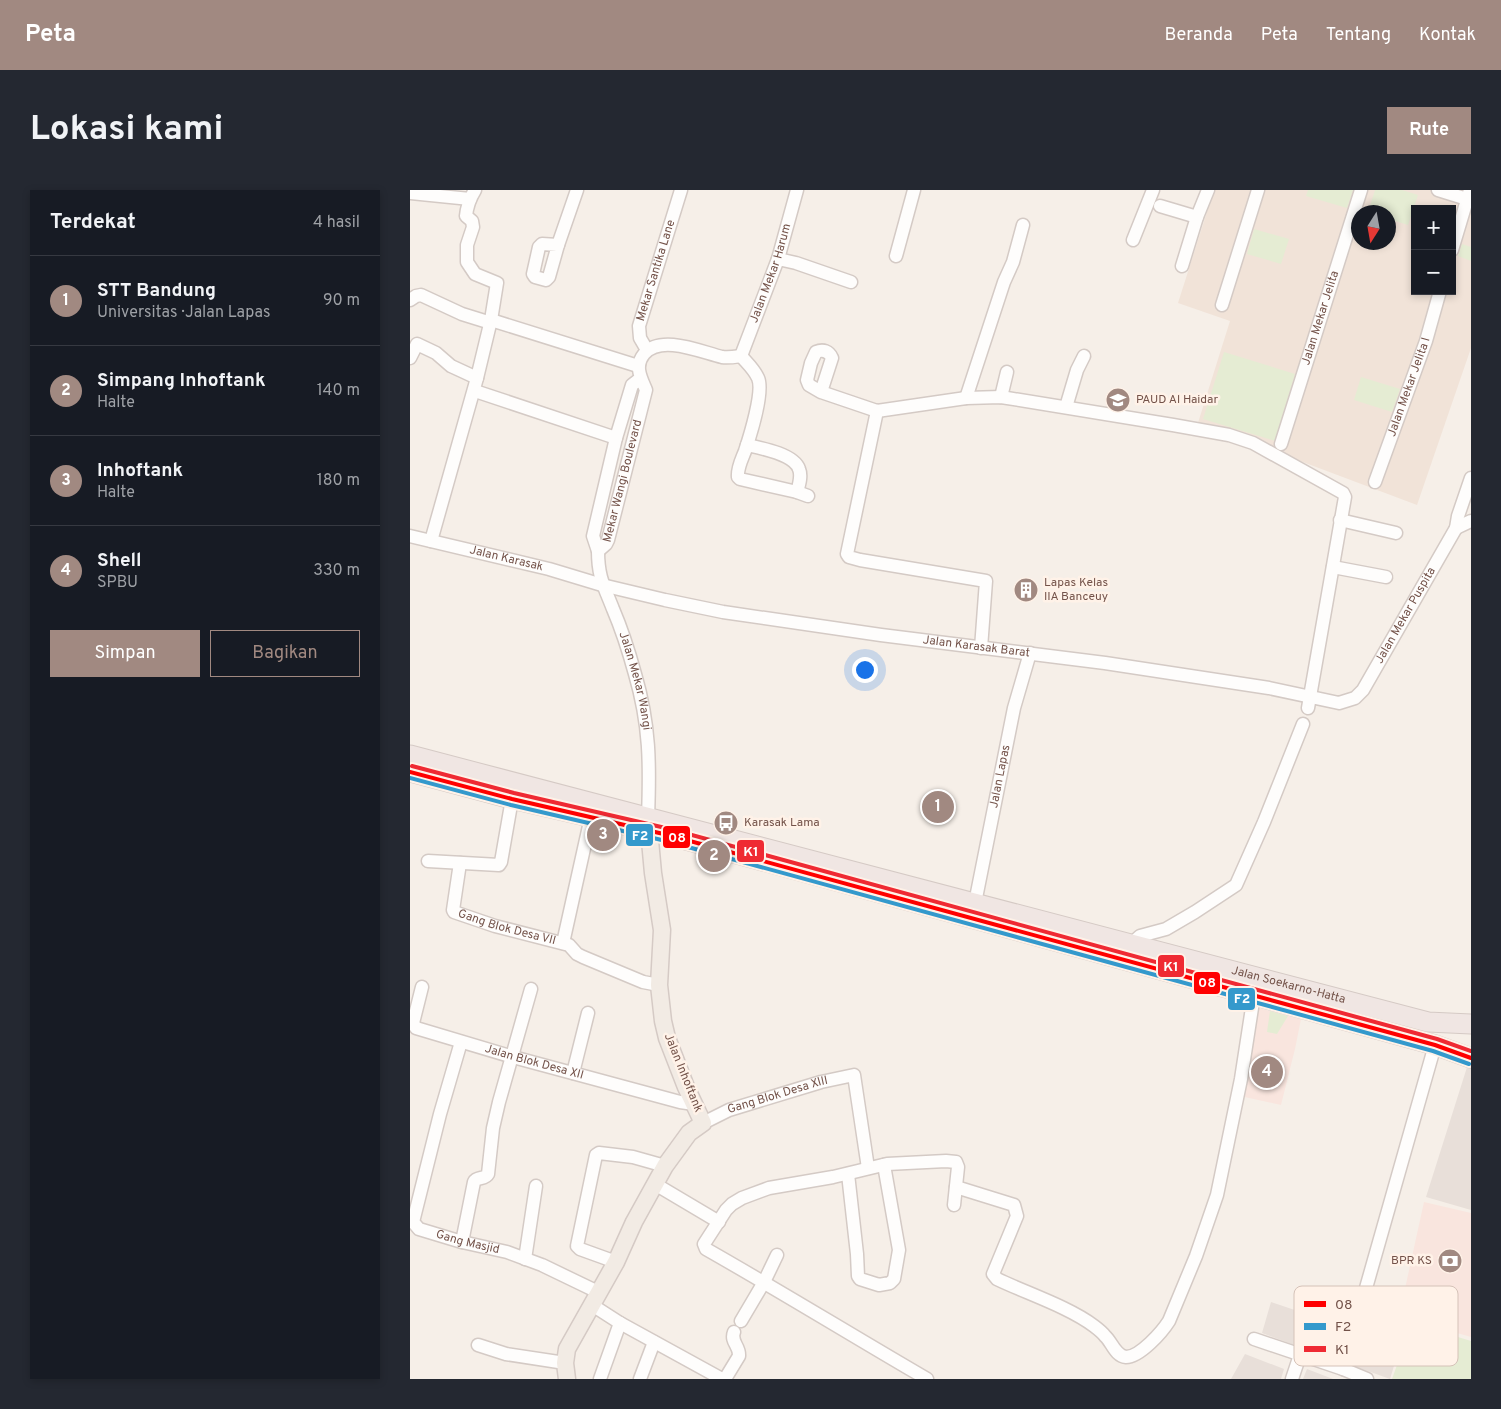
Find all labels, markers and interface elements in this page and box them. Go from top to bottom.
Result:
text: Peta [25,20,76,50]
text: Beranda [1164,24,1233,47]
text: Peta [1261,24,1298,47]
text: Tentang [1326,24,1391,47]
text: Kontak [1419,24,1476,47]
button: Rute [1387,107,1471,154]
text: Lokasi kami [30,108,223,152]
north arrow [1351,205,1396,250]
map controls [1411,205,1456,295]
button: + [1411,205,1456,250]
text: Terdekat [50,209,136,236]
text: 4 hasil [313,213,360,233]
street label: Mekar Santika Lane [633,218,679,323]
street label: Jalan Mekar Harum [746,222,795,325]
button: − [1411,250,1456,295]
street label: Jalan Mekar Jelita [1298,269,1343,367]
text: STT Bandung [97,279,216,303]
text: 1 [63,291,69,311]
text: 90 m [323,291,360,311]
text: Universitas · Jalan Lapas [97,303,270,323]
street label: Jalan Mekar Jelita I [1384,336,1435,439]
text: Simpang Inhoftank [97,369,266,393]
text: 2 [61,381,71,401]
text: 140 m [317,381,360,401]
school or university icon: PAUD Al Haidar [1105,387,1131,413]
place label: PAUD Al Haidar [1136,392,1219,408]
text: Halte [97,393,135,413]
street label: Mekar Wangi Boulevard [600,418,646,544]
text: Inhoftank [97,459,183,483]
text: 3 [61,471,71,491]
text: 180 m [317,471,360,491]
text: Halte [97,483,135,503]
street label: Jalan Karasak [468,542,545,575]
text: Shell [97,549,142,573]
text: 4 [61,561,71,581]
text: 330 m [313,561,360,581]
street label: Jalan Mekar Puspita [1372,564,1440,667]
text: SPBU [97,573,138,593]
place label: Lapas Kelas IIA Banceuy [1044,575,1108,605]
building icon: Lapas Kelas IIA Banceuy [1013,577,1039,603]
button: Simpan [50,630,200,677]
button: Bagikan [210,630,360,677]
street label: Jalan Mekar Wangi [615,630,654,731]
street label: Jalan Karasak Barat [922,632,1031,662]
your location [852,657,878,683]
street label: Jalan Lapas [986,743,1014,810]
pin: 1 [922,788,954,826]
bus stop icon: Karasak Lama [713,810,739,836]
place label: Karasak Lama [744,815,820,831]
pin: 3 [587,816,619,854]
line badge: F2 [625,823,654,847]
line badge: 08 [662,825,691,849]
text: F2 [632,828,648,845]
text: 08 [668,830,686,847]
pin: 2 [698,837,730,875]
line badge: K1 [736,839,765,863]
text: K1 [743,844,759,861]
street label: Gang Blok Desa VII [456,906,558,949]
line badge: K1 [1157,954,1185,978]
text: K1 [1163,959,1179,976]
street label: Jalan Soekarno-Hatta [1230,963,1347,1008]
line badge: 08 [1193,971,1221,995]
text: 08 [1198,975,1216,992]
line badge: F2 [1227,987,1256,1011]
text: F2 [1234,991,1250,1008]
street label: Jalan Inhoftank [660,1031,706,1115]
street label: Jalan Blok Desa XII [483,1041,585,1084]
pin: 4 [1251,1053,1283,1091]
street label: Gang Blok Desa XIII [725,1073,829,1118]
street label: Gang Masjid [434,1226,501,1258]
bank icon: BPR KS [1437,1248,1463,1274]
place label: BPR KS [1391,1253,1432,1269]
legend [1294,1286,1458,1366]
text: 08 [1335,1297,1353,1314]
text: F2 [1335,1319,1351,1336]
text: K1 [1335,1342,1349,1359]

